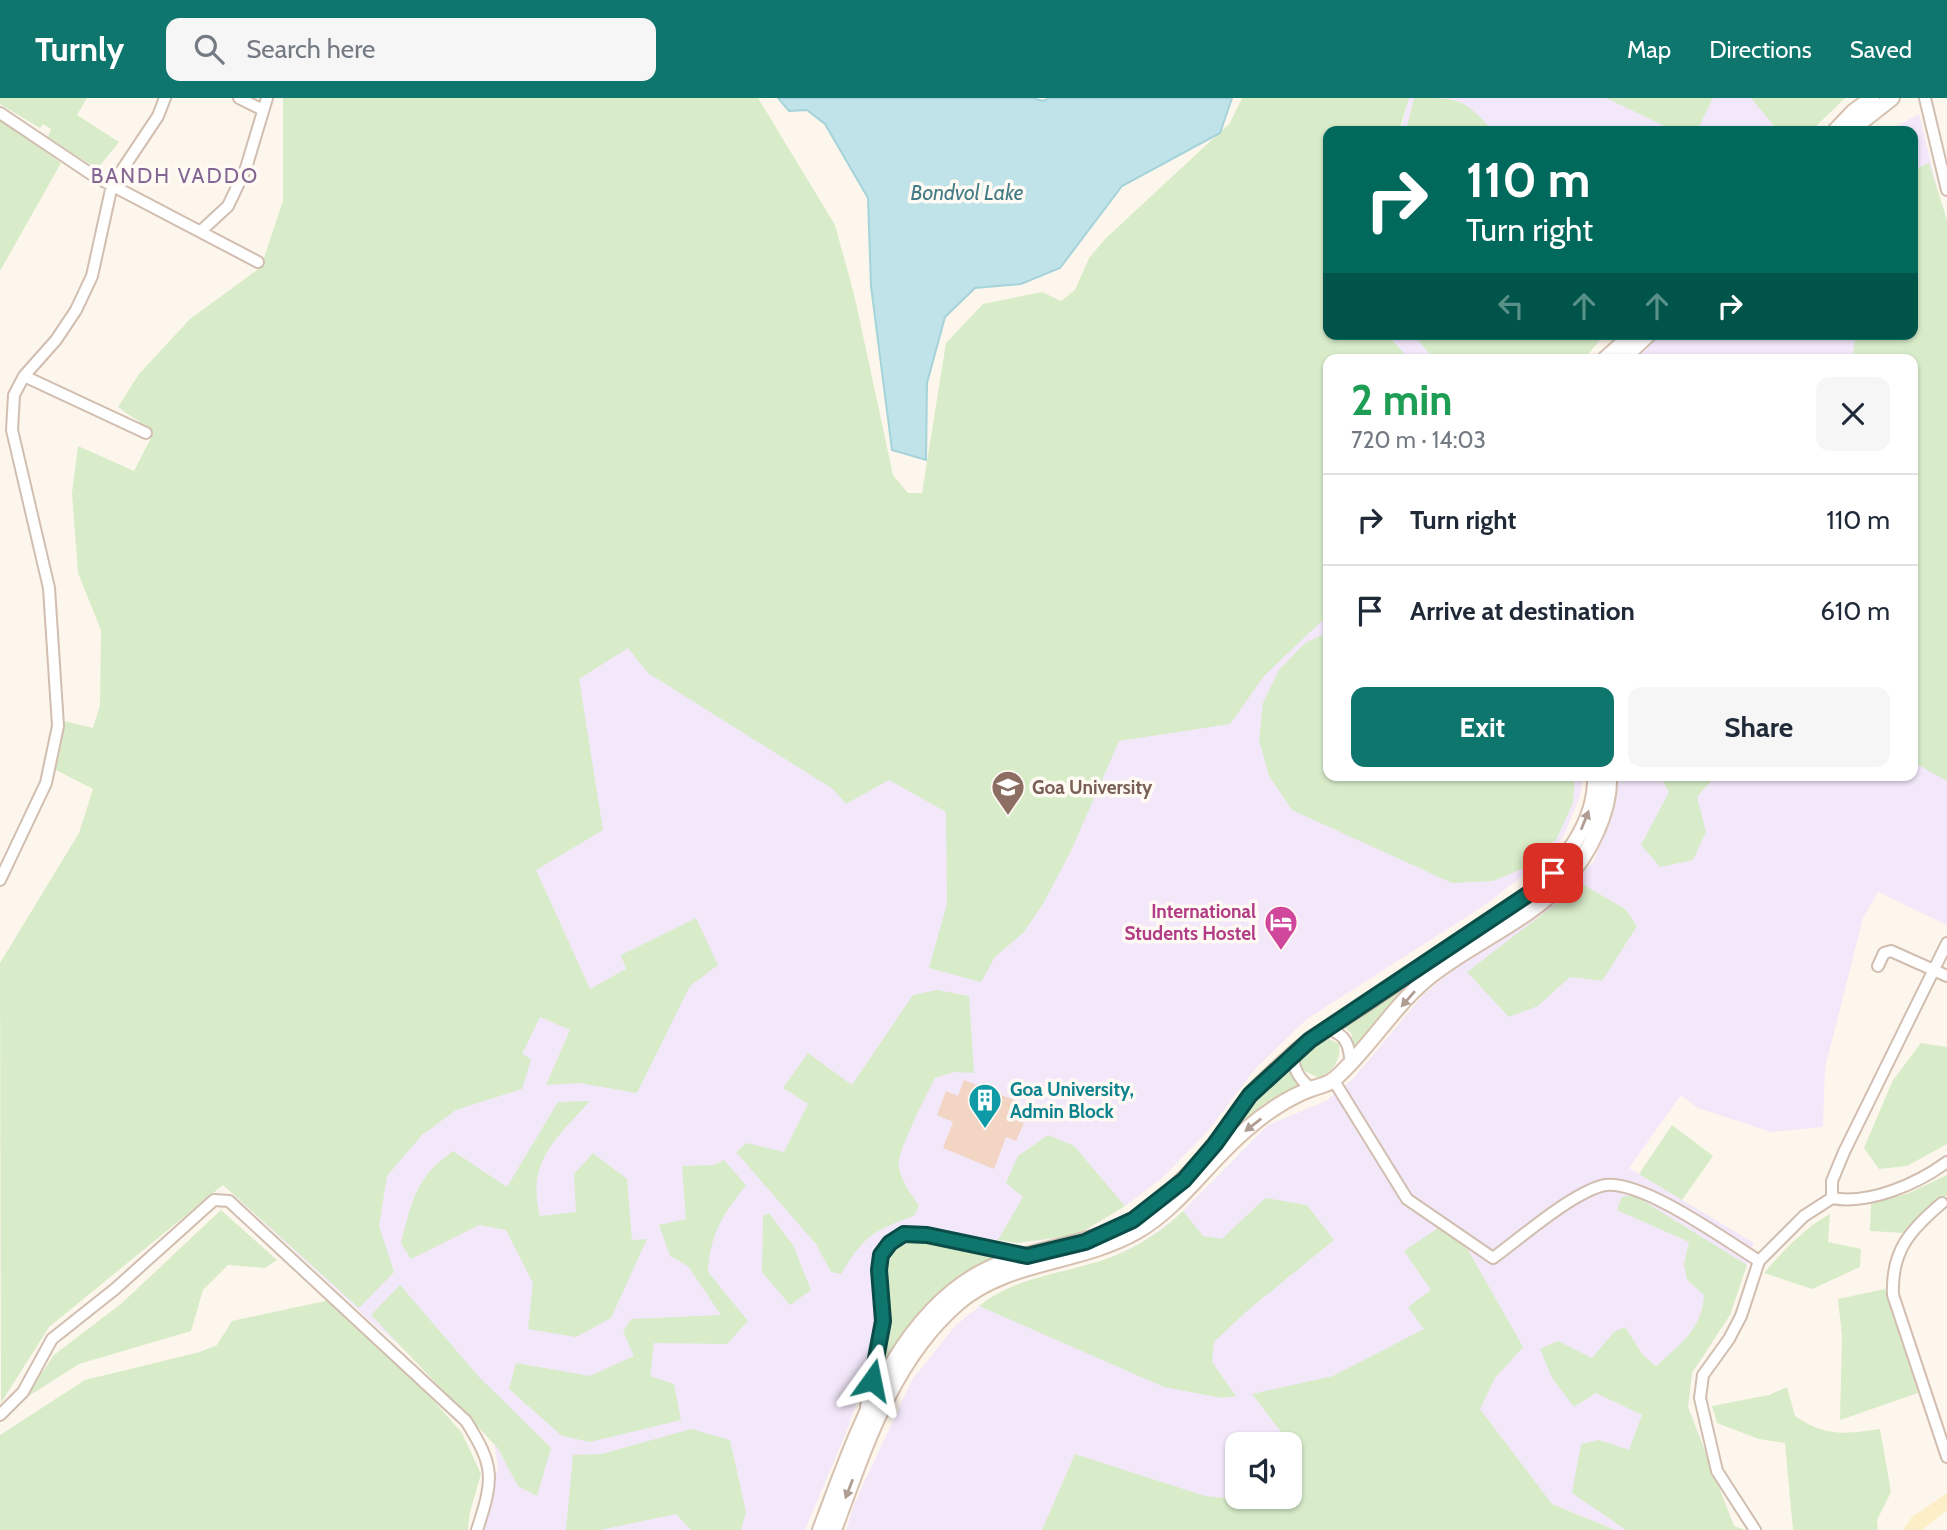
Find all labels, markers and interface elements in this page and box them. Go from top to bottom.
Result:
search box [166,18,656,81]
text: Turnly [35,29,124,69]
icon: search [190,30,228,68]
text: Search here [246,33,375,65]
text: Map [1627,35,1671,64]
text: Directions [1709,35,1812,64]
text: Saved [1850,35,1912,64]
text: 110 m [1466,150,1590,209]
icon: right [1351,154,1442,245]
district label: BANDH VADDO [91,163,259,188]
water label: Bondvol Lake [911,180,1024,205]
text: Turn right [1466,210,1593,249]
icon: left [1492,287,1530,325]
icon: ahead [1565,287,1603,325]
icon: ahead [1638,287,1676,325]
icon: right [1711,287,1749,325]
text: 2 min [1351,374,1452,426]
button: close [1816,377,1890,451]
text: 720 m · 14:03 [1351,426,1486,454]
icon: right [1351,501,1389,539]
text: Turn right [1410,504,1516,536]
text: 110 m [1826,504,1890,536]
icon: arrive [1351,592,1389,630]
text: Arrive at destination [1410,595,1635,627]
text: 610 m [1820,595,1890,627]
button: Exit [1351,687,1614,767]
button: Share [1628,687,1890,767]
school or university icon: Goa University [989,768,1027,817]
place label: Goa University [1032,776,1153,799]
one-way arrow [1579,810,1591,830]
pin [1523,843,1583,903]
icon: arrive [1534,854,1572,892]
place label: International Students Hostel [1125,900,1256,945]
hotel icon: International Students Hostel [1262,903,1300,952]
one-way arrow [1401,990,1416,1007]
place label: Goa University, Admin Block [1010,1078,1134,1123]
building icon: Goa University, Admin Block [966,1081,1004,1130]
one-way arrow [1244,1117,1262,1131]
position arrow [835,1343,909,1417]
map controls [1225,1432,1302,1509]
button: sound [1225,1432,1302,1509]
one-way arrow [844,1478,855,1499]

